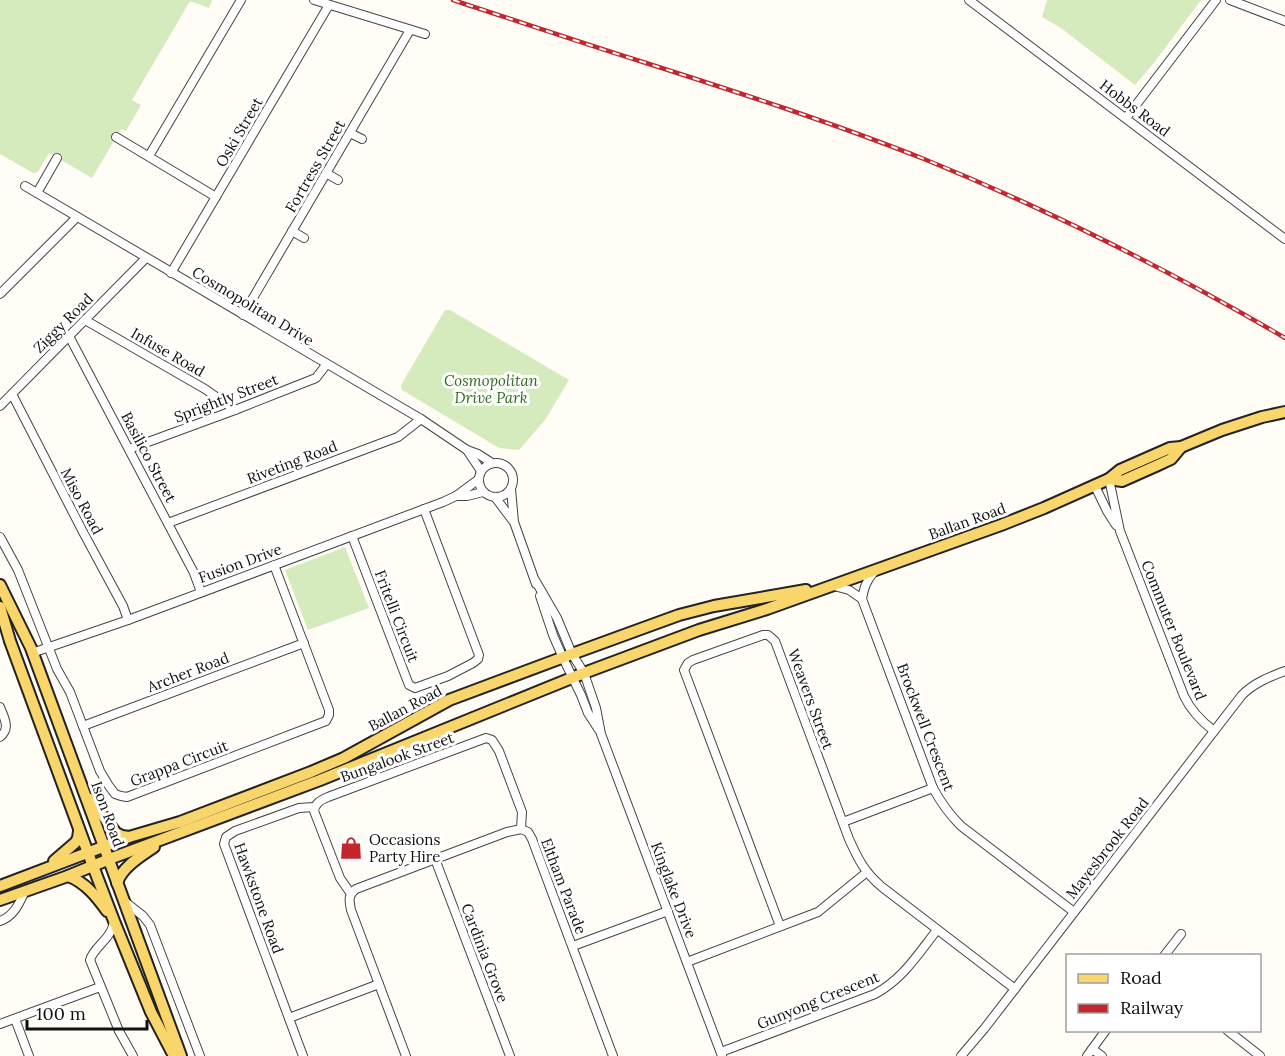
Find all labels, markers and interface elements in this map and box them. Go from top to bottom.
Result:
street label: Hobbs Road [1096,75,1174,141]
street label: Oski Street [211,93,267,170]
street label: Fortress Street [281,116,349,216]
street label: Cosmopolitan Drive [189,262,317,350]
street label: Ziggy Road [29,289,97,357]
street label: Infuse Road [128,323,208,381]
street label: Sprightly Street [171,369,281,427]
park label: Cosmopolitan Drive Park [444,371,539,407]
street label: Basilico Street [117,409,181,506]
street label: Riveting Road [244,436,340,488]
street label: Miso Road [57,465,107,537]
street label: Ballan Road [926,498,1008,544]
street label: Fusion Drive [196,539,284,587]
street label: Commuter Boulevard [1137,557,1211,703]
street label: Fritelli Circuit [371,567,423,665]
street label: Weavers Street [784,646,838,752]
street label: Archer Road [143,648,232,697]
street label: Brockwell Crescent [893,660,959,794]
street label: Ballan Road [365,681,445,735]
street label: Bungalook Street [338,728,457,786]
street label: Grappa Circuit [127,736,231,790]
street label: Ison Road [87,779,129,849]
street label: Mayesbrook Road [1061,793,1153,903]
place label: Occasions Party Hire [369,830,440,866]
shop icon: Occasions Party Hire [338,835,364,861]
street label: Eltham Parade [537,835,591,937]
street label: Kinglake Drive [647,839,701,941]
street label: Hawkstone Road [230,840,288,956]
street label: Cardinia Grove [457,901,513,1005]
legend [1066,954,1261,1032]
text: Road [1120,966,1162,989]
street label: Gunyong Crescent [754,967,882,1033]
scale bar [27,993,147,1031]
text: Railway [1120,996,1184,1019]
text: 100 m [36,1002,86,1025]

